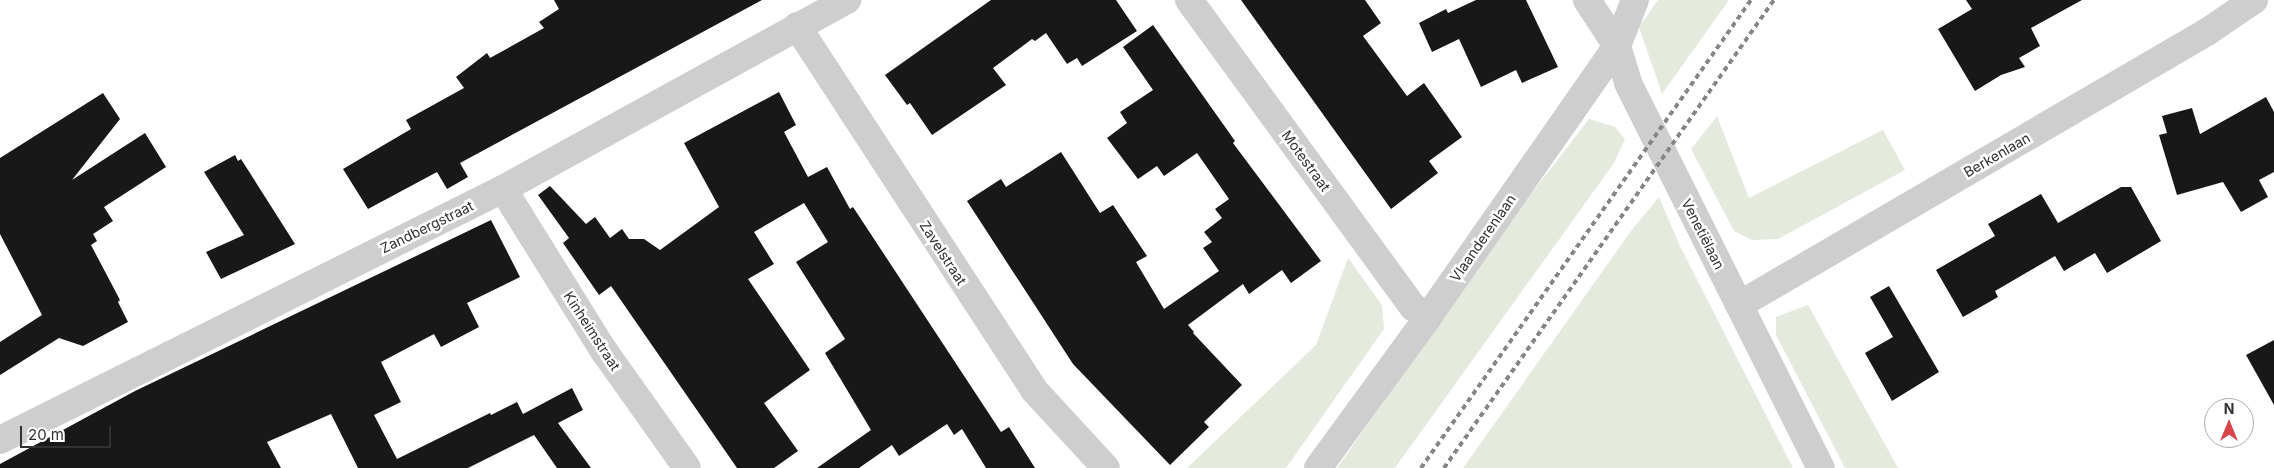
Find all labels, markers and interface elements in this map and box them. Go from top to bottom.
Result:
street label: Motestraat [1278,127,1334,195]
street label: Berkenlaan [1961,129,2033,181]
street label: Vlaanderenlaan [1447,191,1519,285]
street label: Venetiëlaan [1678,196,1728,272]
street label: Zandbergstraat [378,197,476,257]
street label: Zavelstraat [916,218,970,288]
street label: Kinheimstraat [560,288,624,374]
north arrow [2204,398,2254,448]
text: N [2224,400,2234,417]
scale bar [22,416,114,448]
text: 20 m [28,425,64,444]

